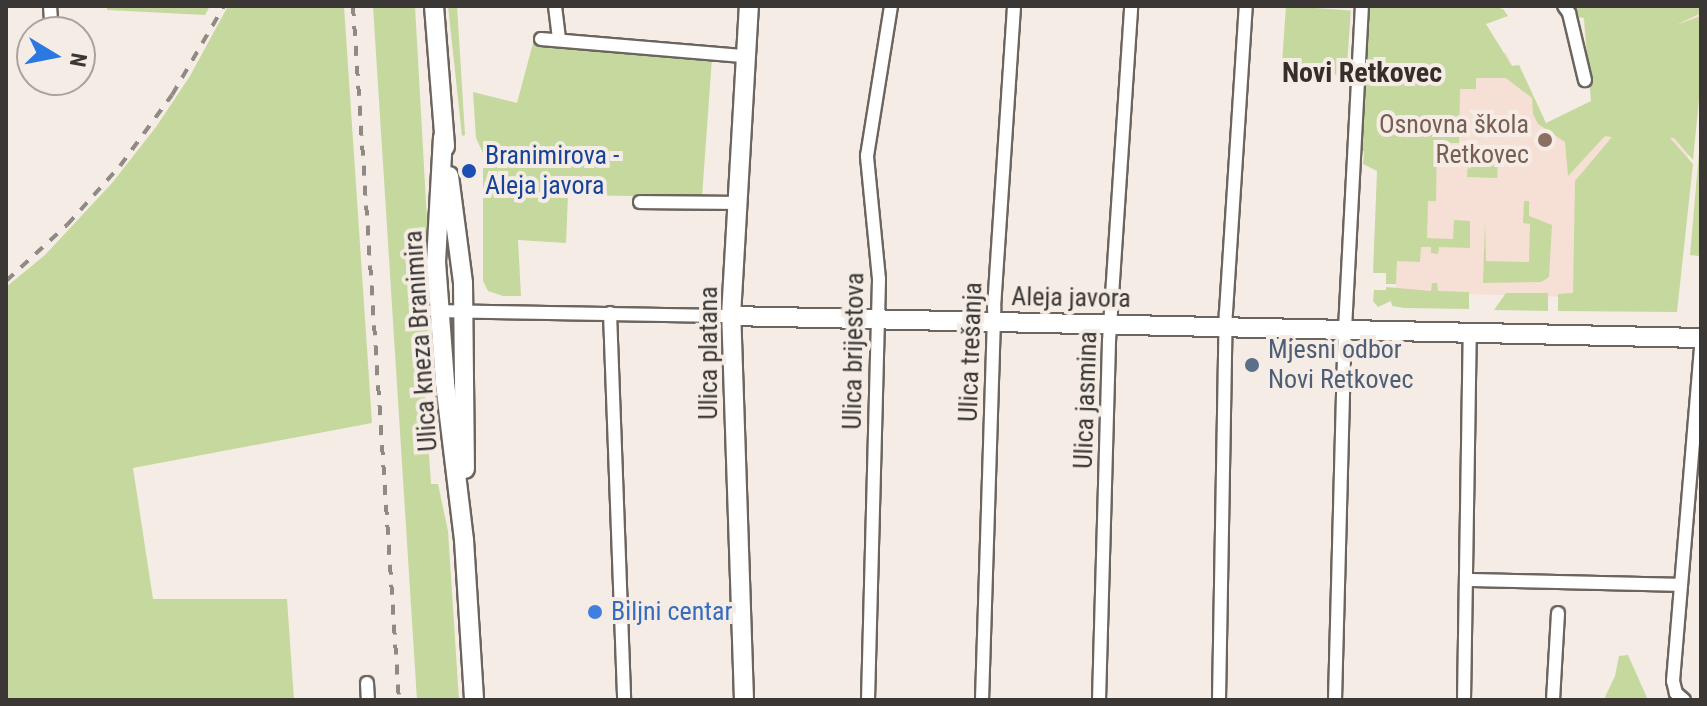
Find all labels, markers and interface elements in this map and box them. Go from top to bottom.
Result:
north arrow [16,16,96,96]
text: N [65,51,92,69]
district label: Novi Retkovec [1282,56,1442,90]
place label: Osnovna škola Retkovec [1379,109,1529,170]
marker: Osnovna škola Retkovec [1536,131,1554,149]
place label: Branimirova - Aleja javora [485,140,619,202]
marker: Branimirova - Aleja javora [460,162,478,180]
street label: Ulica kneza Branimira [398,230,444,452]
street label: Ulica brijestova [837,272,871,430]
street label: Aleja javora [1011,281,1131,315]
street label: Ulica trešanja [953,282,989,422]
street label: Ulica platana [693,286,725,420]
street label: Ulica jasmina [1068,331,1104,469]
place label: Mjesni odbor Novi Retkovec [1268,334,1413,396]
marker: Mjesni odbor Novi Retkovec [1243,356,1261,374]
place label: Biljni centar [611,596,732,628]
marker: Biljni centar [586,603,604,621]

